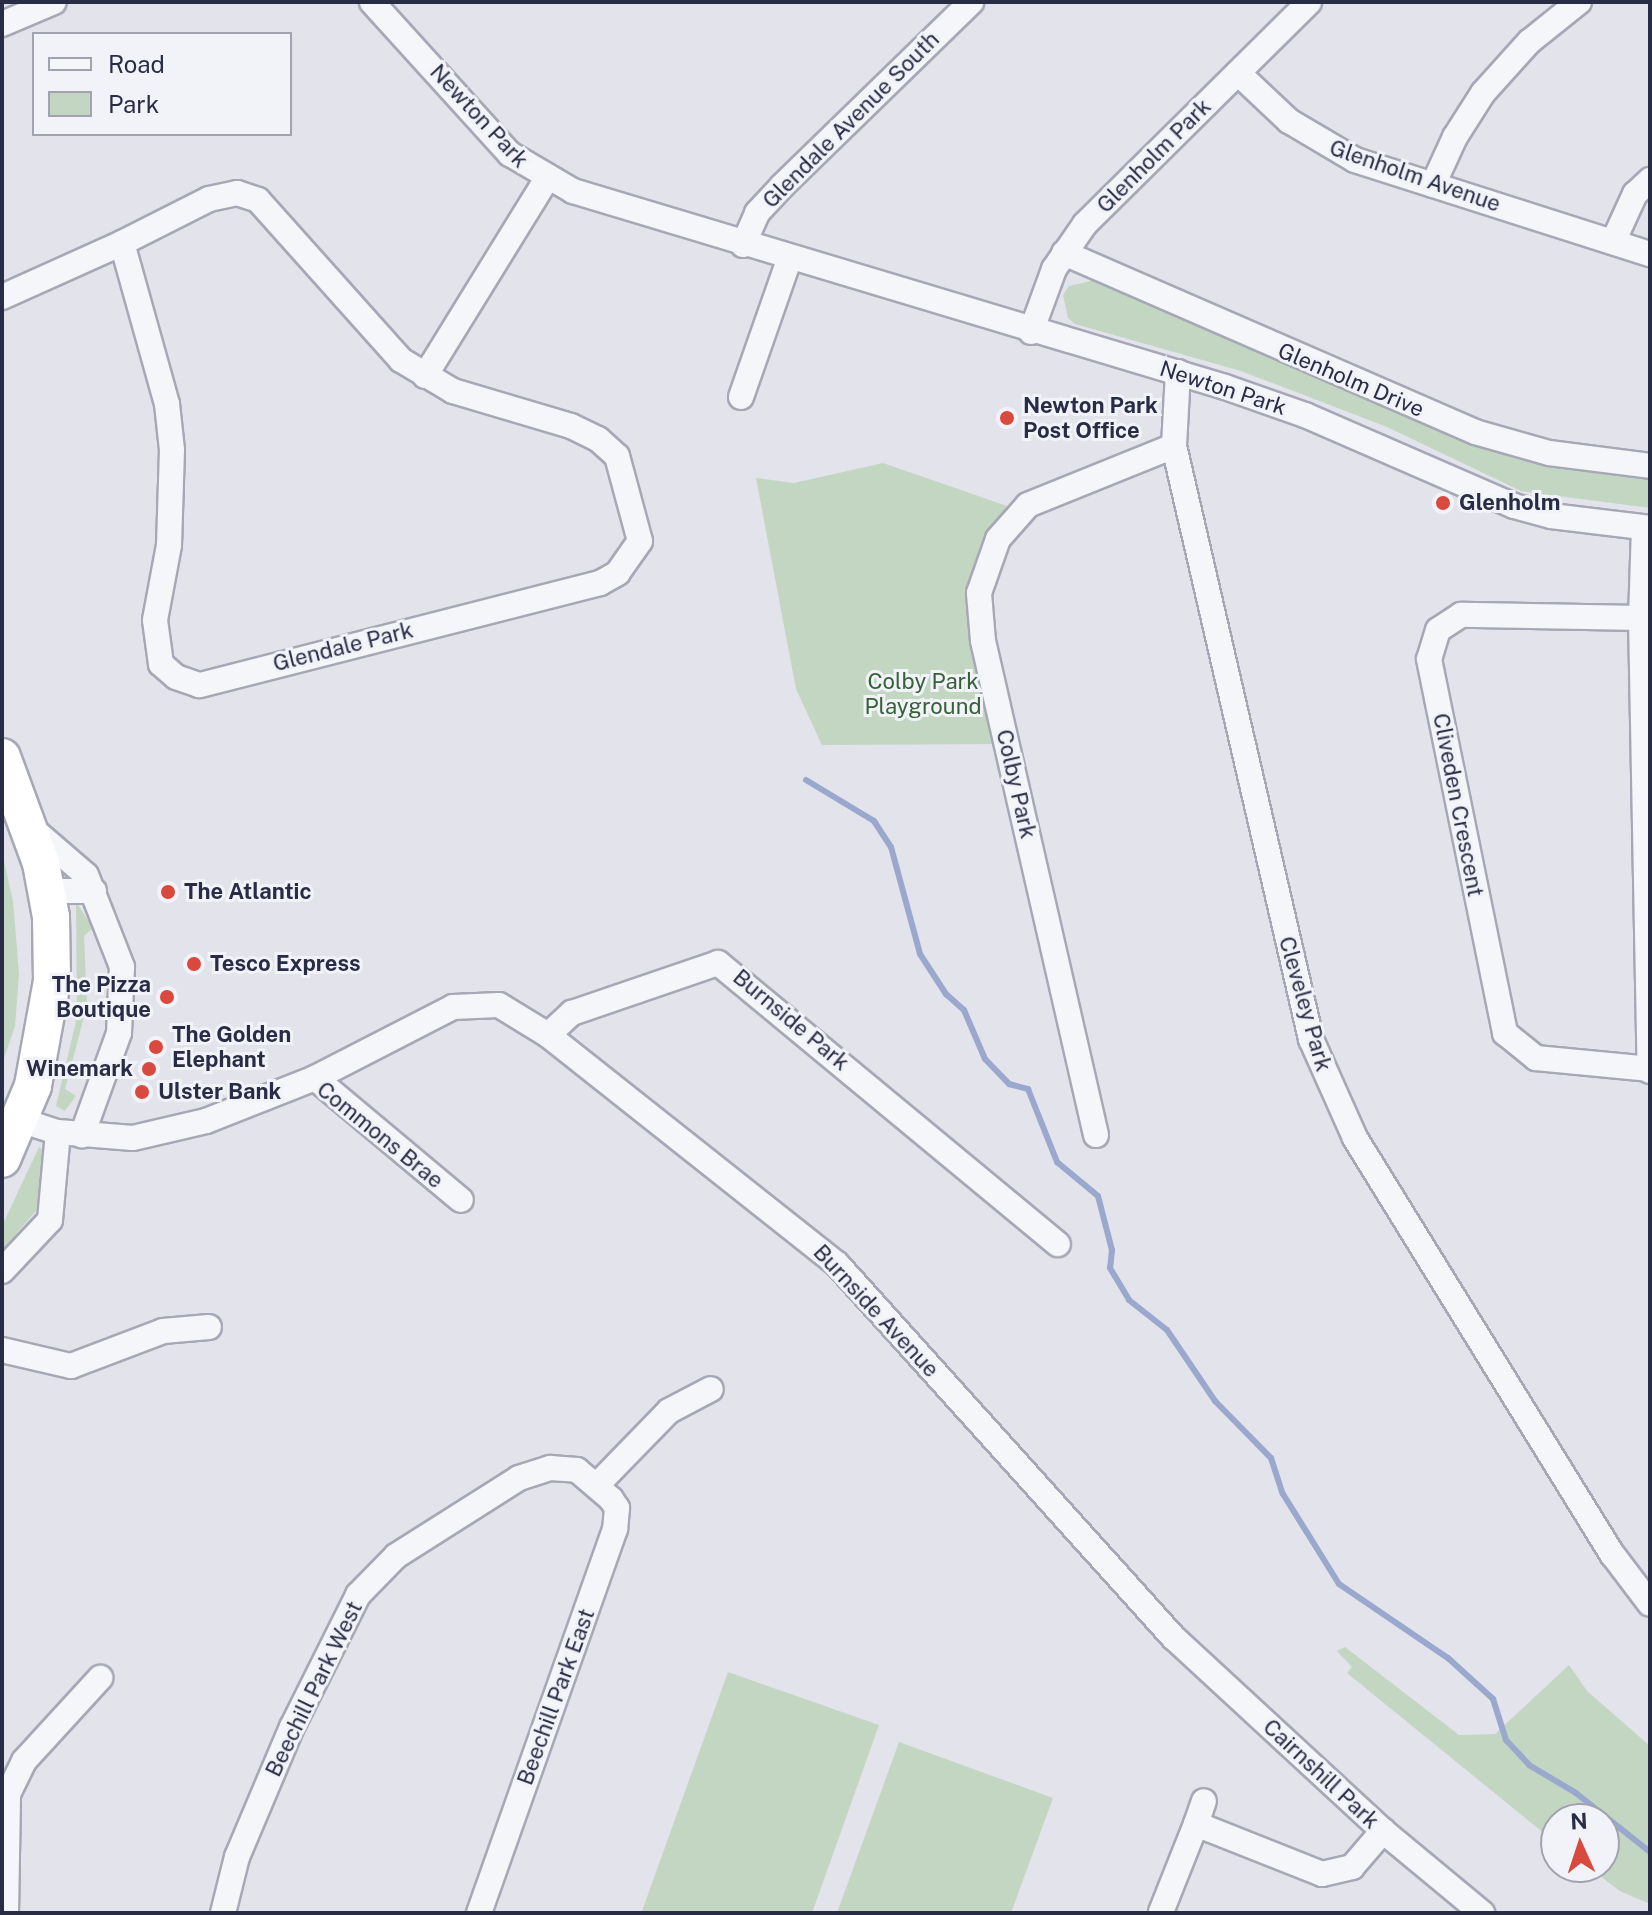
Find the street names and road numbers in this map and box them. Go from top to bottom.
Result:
street label: Glendale Avenue South [757,26,945,214]
street label: Newton Park [424,59,534,173]
street label: Glenholm Park [1092,94,1216,218]
street label: Glenholm Avenue [1326,134,1504,218]
street label: Glenholm Drive [1274,337,1428,423]
street label: Newton Park [1156,355,1290,421]
street label: Glendale Park [270,617,416,677]
street label: Cliveden Crescent [1427,711,1489,899]
street label: Colby Park [991,727,1041,841]
street label: Cleveley Park [1273,933,1337,1075]
street label: Burnside Park [728,964,854,1076]
street label: Commons Brae [312,1076,448,1194]
street label: Burnside Avenue [808,1239,944,1383]
street label: Beechill Park West [260,1597,368,1781]
street label: Beechill Park East [512,1605,600,1789]
street label: Cairnshill Park [1258,1714,1384,1834]

